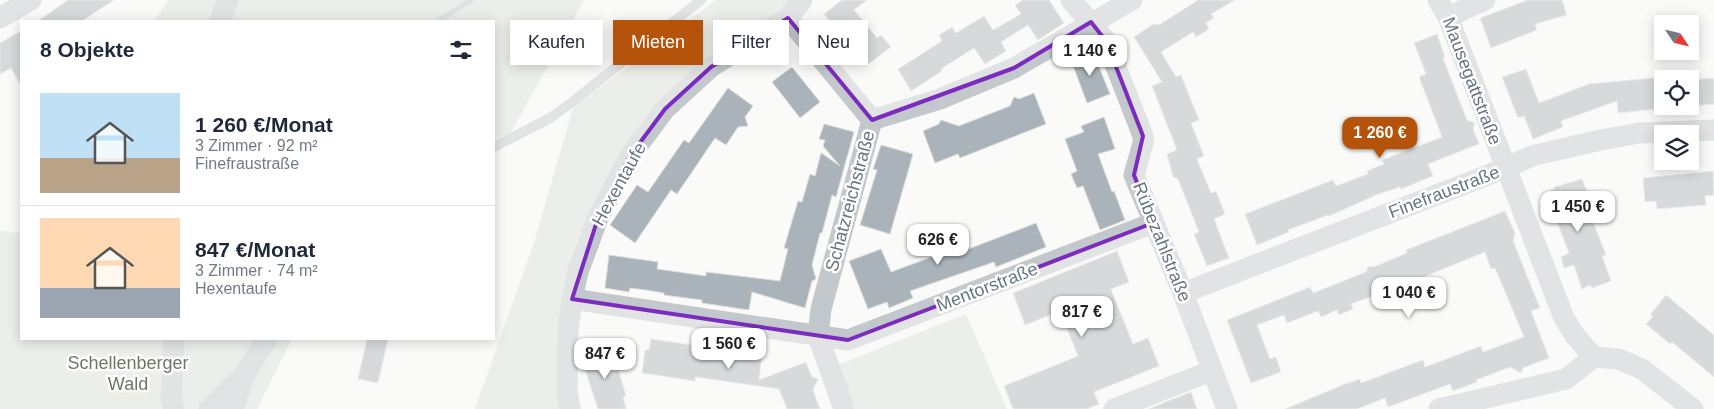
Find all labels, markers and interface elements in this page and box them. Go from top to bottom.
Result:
street label: Mausegattstraße [1438,14,1506,148]
north arrow [1654,15,1699,60]
map controls [1654,15,1699,170]
chip: Kaufen [510,20,603,65]
chip: Mieten [613,20,703,65]
chip: Filter [713,20,789,65]
chip: Neu [799,20,868,65]
pin: 1 140 € [1044,34,1136,77]
icon: filters [447,36,475,64]
text: 8 Objekte [40,38,135,61]
text: 1 140 € [1063,42,1117,59]
button: locate [1654,70,1699,115]
icon: home [80,113,140,173]
text: 1 260 €/Monat [195,113,333,136]
pin: 1 260 € [1334,116,1426,159]
text: 1 260 € [1353,124,1407,141]
button: layers [1654,125,1699,170]
street label: Schatzreichstraße [822,128,878,274]
text: 3 Zimmer · 92 m² [195,137,318,154]
street label: Hexentaufe [588,139,650,229]
text: Finefraustraße [195,155,299,172]
street label: Finefraustraße [1386,162,1502,222]
street label: Rübezahlstraße [1129,179,1195,305]
pin: 1 450 € [1532,190,1624,233]
text: 1 450 € [1551,198,1605,215]
pin: 626 € [903,224,973,266]
text: 626 € [918,231,958,248]
icon: home [80,238,140,298]
text: 847 €/Monat [195,238,315,261]
street label: Mentorstraße [933,258,1041,316]
text: 3 Zimmer · 74 m² [195,262,318,279]
pin: 1 040 € [1363,276,1455,319]
text: Hexentaufe [195,280,277,297]
text: 1 040 € [1382,284,1436,301]
pin: 817 € [1047,296,1117,338]
text: 817 € [1062,303,1102,320]
pin: 1 560 € [683,328,775,370]
text: 1 560 € [702,335,756,352]
pin: 847 € [570,338,640,380]
text: 847 € [585,345,625,362]
park label: Schellenberger Wald [67,353,189,394]

